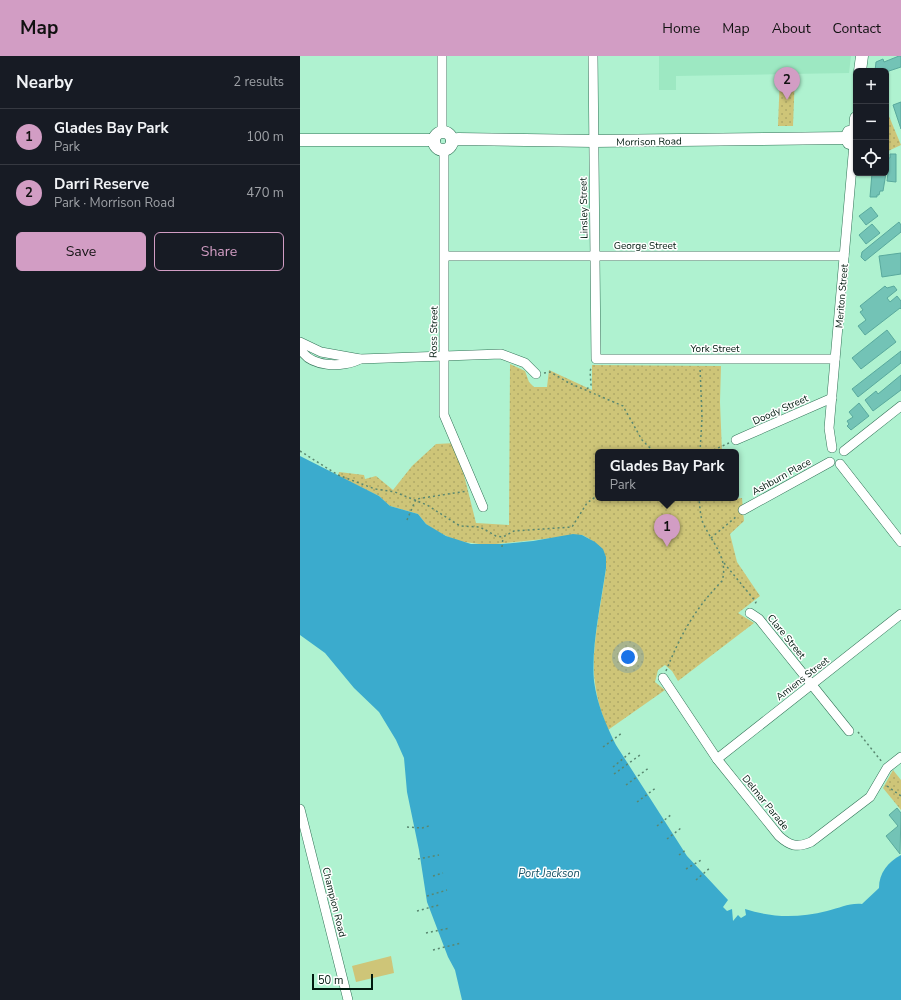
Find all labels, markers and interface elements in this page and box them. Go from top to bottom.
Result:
text: Map [20,15,58,41]
text: Home [662,19,700,38]
text: Map [722,19,750,38]
text: About [772,19,811,38]
text: Contact [833,19,881,38]
pin: 2 [774,67,800,100]
map controls [853,68,889,176]
button: + [853,68,889,104]
text: Nearby [16,71,73,94]
text: 2 results [233,73,284,91]
button: − [853,104,889,140]
text: Glades Bay Park [54,118,168,138]
text: 1 [25,128,33,146]
text: 100 m [246,128,284,146]
street label: Morrison Road [616,134,682,150]
text: Park [54,138,80,156]
button: locate [853,140,889,176]
text: Darri Reserve [54,174,149,194]
street label: Linsley Street [576,177,592,239]
text: 2 [25,184,33,202]
text: 470 m [246,184,284,202]
text: Park · Morrison Road [54,194,175,212]
button: Save [16,232,146,271]
button: Share [154,232,284,271]
street label: George Street [614,239,677,253]
street label: Meriton Street [832,263,852,329]
street label: Ross Street [427,306,441,358]
street label: York Street [689,342,740,356]
street label: Doody Street [750,391,811,428]
popup [595,449,739,501]
street label: Ashburn Place [749,455,813,499]
text: Glades Bay Park [610,456,724,476]
text: Park [610,476,636,494]
pin: 1 [654,514,680,547]
street label: Clare Street [764,611,809,662]
your location [618,647,638,667]
street label: Amiens Street [773,653,832,704]
street label: Delmar Parade [739,772,792,833]
street label: Champion Road [319,866,350,939]
water label: Port Jackson [518,866,580,881]
scale bar [312,972,373,991]
text: 50 m [318,973,343,988]

